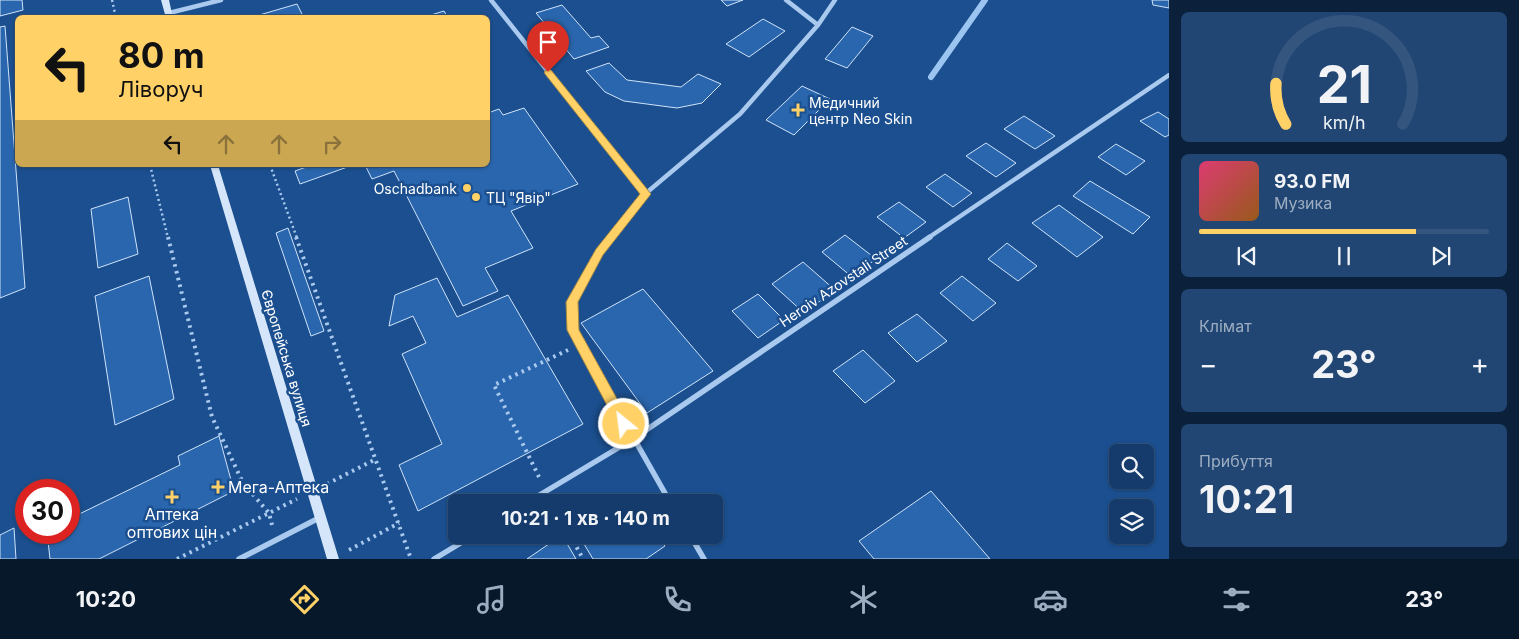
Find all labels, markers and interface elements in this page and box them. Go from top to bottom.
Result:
pin [527,21,569,72]
icon: arrive [534,28,562,56]
text: 80 m [118,34,205,76]
icon: left [35,35,100,100]
text: 21 [1316,53,1372,116]
text: Ліворуч [118,76,203,102]
place label: Медичний центр Neo Skin [809,94,912,127]
marker: Медичний центр Neo Skin [791,103,805,117]
text: km/h [1323,112,1365,133]
icon: left [159,130,187,158]
icon: ahead [212,130,240,158]
icon: ahead [265,130,293,158]
icon: right [318,130,346,158]
text: 93.0 FM [1274,170,1350,193]
place label: Oschadbank [374,180,457,197]
marker: Oschadbank [461,182,473,194]
place label: ТЦ "Явір" [486,189,551,206]
marker: ТЦ "Явір" [470,191,482,203]
text: Музика [1274,193,1332,213]
street label: Heroiv Azovstali Street [776,232,910,330]
icon: previous [1233,242,1261,270]
icon: pause [1330,242,1358,270]
icon: next [1427,242,1455,270]
street label: Європейська вулиця [258,287,316,429]
text: Клімат [1199,316,1252,336]
text: 23° [1311,341,1377,387]
text: − [1199,347,1218,381]
text: + [1470,347,1489,381]
position arrow [597,397,649,449]
map controls [1109,444,1154,544]
button: search [1109,444,1154,489]
text: Прибуття [1199,451,1273,471]
text: 10:21 [1199,476,1294,522]
place label: Мега-Аптека [228,477,329,497]
speed limit sign: 30 [15,479,80,544]
marker: Мега-Аптека [212,481,224,493]
marker: Аптека оптових цін [166,491,178,503]
button: layers [1109,499,1154,544]
place label: Аптека оптових цін [127,504,217,542]
text: 10:21 · 1 хв · 140 m [501,507,670,530]
icon: directions [287,582,322,617]
icon: music [474,582,509,617]
icon: phone [660,582,695,617]
icon: climate [846,582,881,617]
icon: car [1033,582,1068,617]
icon: filters [1219,582,1254,617]
text: 10:20 [76,586,136,612]
text: 23° [1405,586,1443,612]

